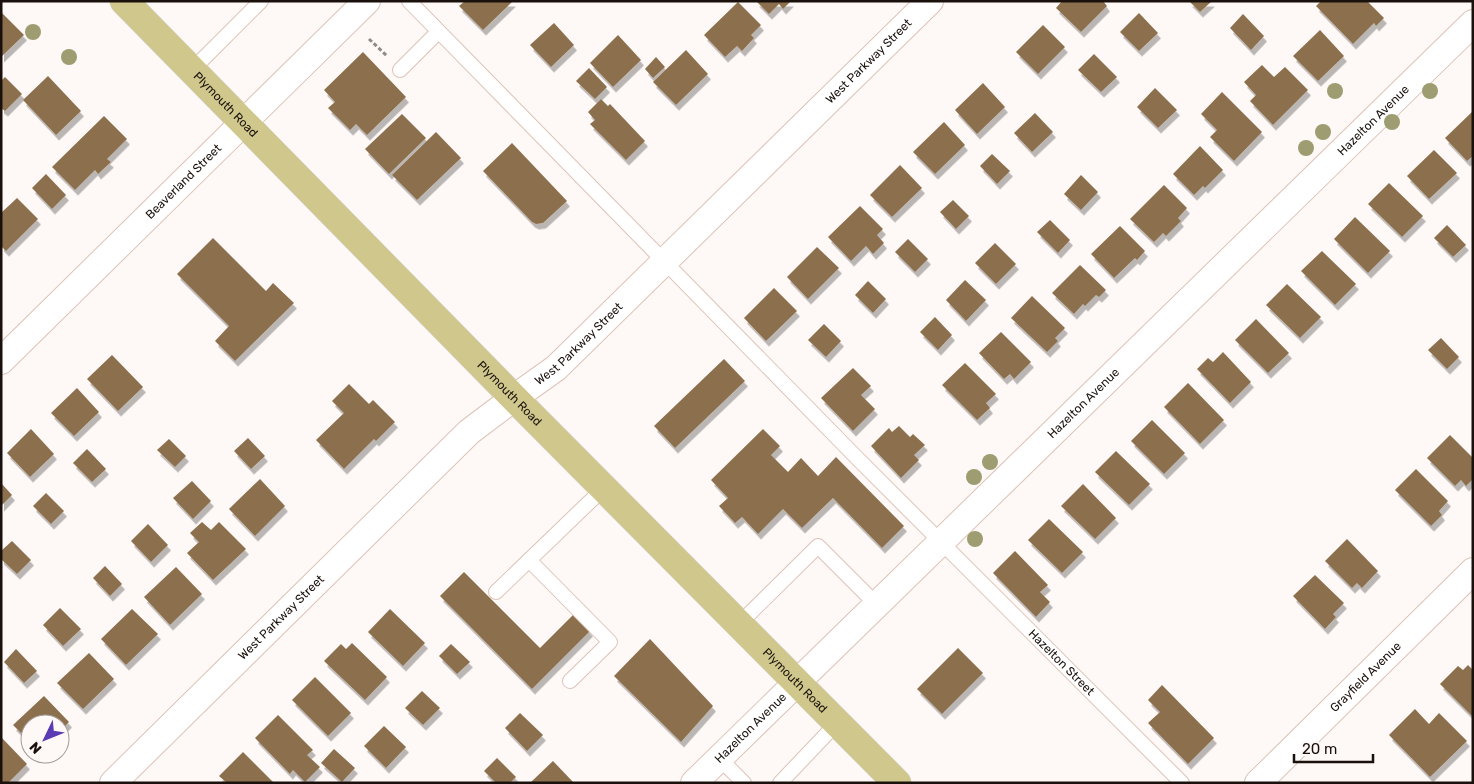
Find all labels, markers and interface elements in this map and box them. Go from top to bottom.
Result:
street label: West Parkway Street [823,16,915,106]
street label: Plymouth Road [191,69,261,140]
street label: Hazelton Avenue [1335,82,1412,158]
street label: Beaverland Street [143,141,225,222]
street label: West Parkway Street [532,299,626,388]
street label: Plymouth Road [474,358,545,429]
street label: Hazelton Avenue [1045,365,1122,441]
street label: West Parkway Street [235,572,327,663]
street label: Hazelton Street [1026,627,1097,698]
street label: Grayfield Avenue [1327,639,1404,715]
street label: Plymouth Road [760,645,830,716]
street label: Hazelton Avenue [712,690,789,766]
north arrow [20,714,70,764]
scale bar [1294,732,1373,764]
text: N [26,738,46,757]
text: 20 m [1302,740,1337,758]

